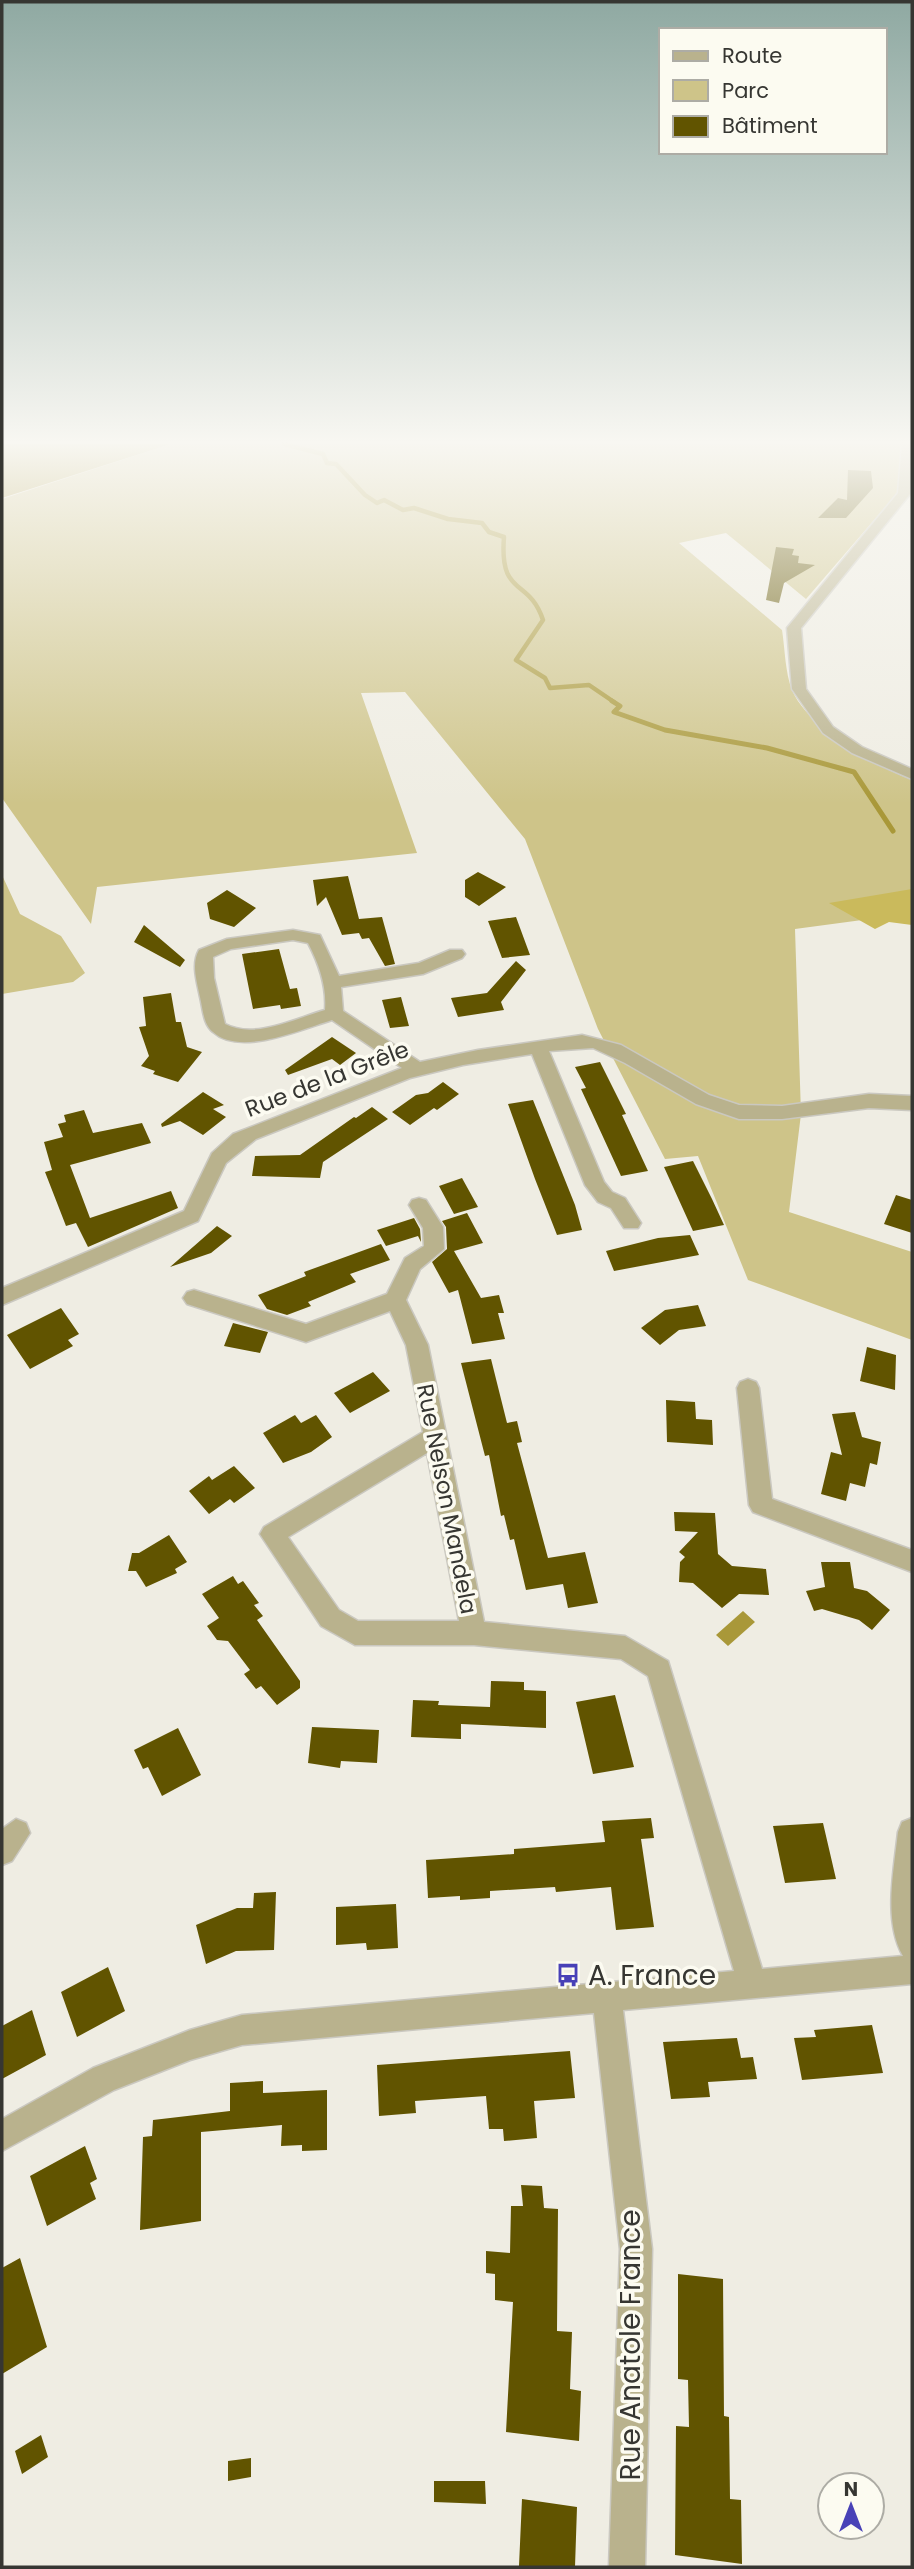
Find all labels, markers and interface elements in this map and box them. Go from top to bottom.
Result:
legend [659,28,886,154]
text: Route [722,41,782,70]
text: Parc [722,76,769,105]
text: Bâtiment [722,111,818,140]
street label: Rue de la Grêle [240,1033,414,1125]
street label: Rue Nelson Mandela [409,1381,485,1617]
place label: A. France [588,1956,716,1995]
bus stop icon: A. France [554,1961,582,1989]
street label: Rue Anatole France [611,2209,650,2481]
north arrow [816,2471,886,2541]
text: N [844,2476,858,2503]

